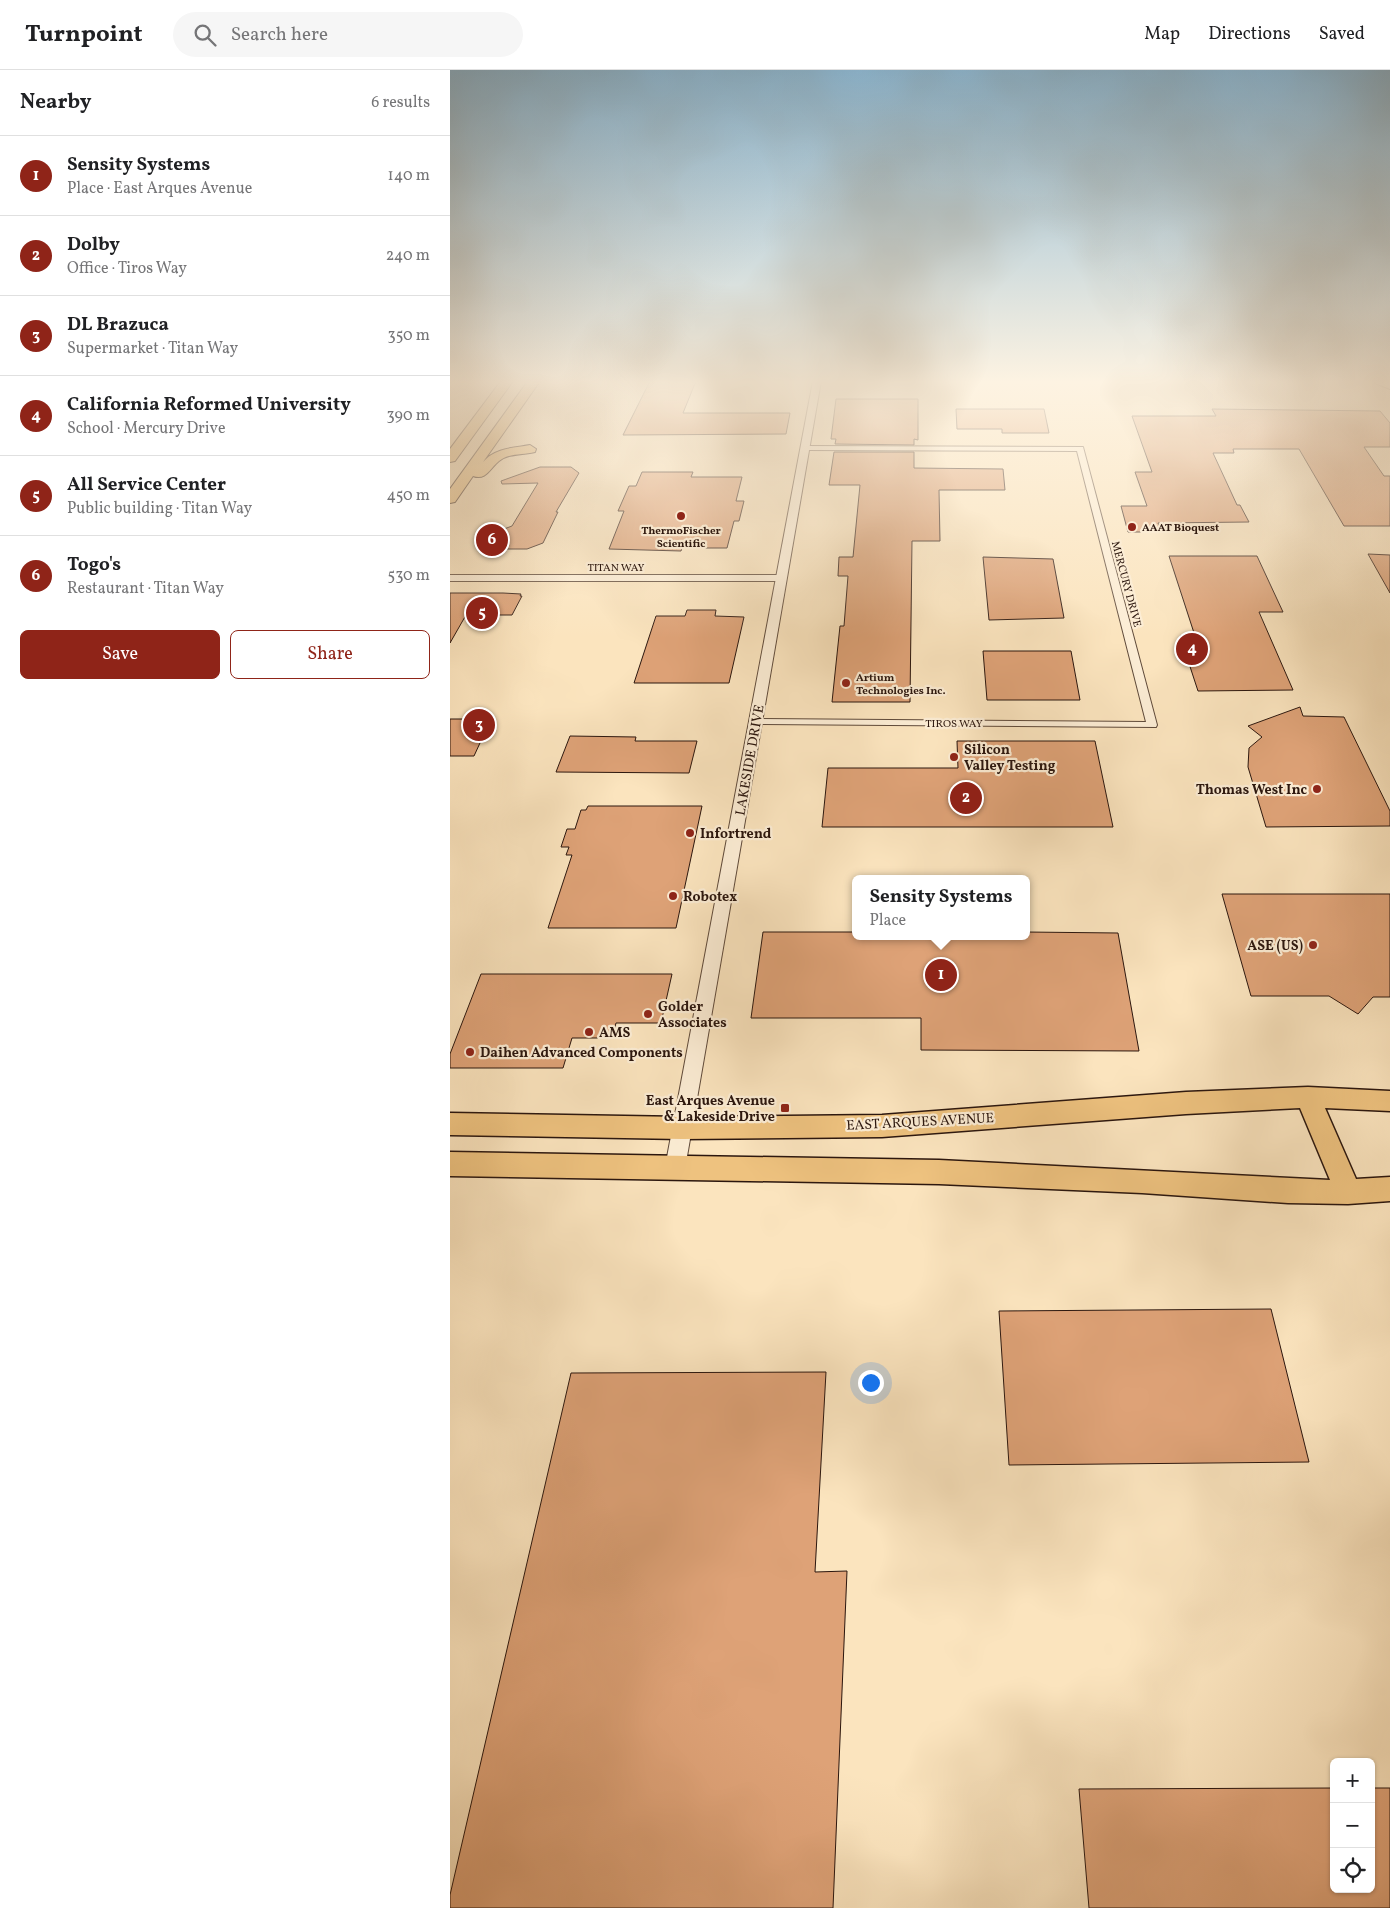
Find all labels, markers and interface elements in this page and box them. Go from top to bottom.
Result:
search box [173,12,523,57]
text: Turnpoint [25,18,143,52]
icon: search [191,21,219,49]
text: Search here [231,22,328,48]
text: Map [1144,22,1180,47]
text: Directions [1208,22,1291,47]
text: Saved [1319,22,1365,47]
text: Nearby [20,88,91,117]
text: 6 results [371,92,430,114]
text: Sensity Systems [67,152,210,178]
text: 1 [33,165,39,187]
text: 140 m [388,165,430,187]
text: Place · East Arques Avenue [67,178,252,200]
text: Dolby [67,232,120,258]
text: 2 [32,245,40,267]
text: 240 m [386,245,430,267]
text: Office · Tiros Way [67,258,187,280]
text: DL Brazuca [67,312,169,338]
text: 3 [32,325,40,347]
text: 350 m [387,325,430,347]
text: Supermarket · Titan Way [67,338,238,360]
text: California Reformed University [67,392,351,418]
text: 4 [31,405,41,427]
text: 390 m [387,405,430,427]
text: School · Mercury Drive [67,418,226,440]
text: All Service Center [67,472,226,498]
text: 5 [32,485,40,507]
text: 450 m [387,485,430,507]
text: Public building · Titan Way [67,498,252,520]
marker: ThermoFischer Scientific [675,510,687,522]
pin: 6 [476,521,508,559]
marker: AAAT Bioquest [1126,521,1138,533]
place label: AAAT Bioquest [1142,521,1219,536]
place label: ThermoFischer Scientific [641,524,722,552]
street label: MERCURY DRIVE [1107,540,1144,629]
text: Togo's [67,552,121,578]
street label: TITAN WAY [588,561,645,576]
text: 6 [32,565,40,587]
text: 530 m [387,565,430,587]
text: Restaurant · Titan Way [67,578,224,600]
pin: 5 [466,594,498,632]
button: Save [20,630,220,679]
button: Share [230,630,430,679]
pin: 4 [1176,630,1208,668]
place label: Artium Technologies Inc. [856,671,946,699]
marker: Artium Technologies Inc. [840,677,852,689]
street label: LAKESIDE DRIVE [731,703,770,817]
pin: 3 [463,706,495,744]
street label: TIROS WAY [925,717,983,732]
place label: Silicon Valley Testing [964,741,1056,776]
marker: Silicon Valley Testing [948,751,960,763]
pin: 2 [950,779,982,817]
place label: Thomas West Inc [1196,781,1307,800]
marker: Thomas West Inc [1311,783,1323,795]
place label: Infortrend [700,825,772,844]
marker: Infortrend [684,827,696,839]
popup [852,875,1030,940]
text: Sensity Systems [869,884,1013,910]
place label: Robotex [683,888,737,907]
marker: Robotex [667,890,679,902]
text: Place [869,910,906,932]
place label: ASE (US) [1247,937,1303,956]
marker: ASE (US) [1307,939,1319,951]
pin: 1 [925,956,957,994]
place label: Golder Associates [658,998,727,1033]
marker: Golder Associates [642,1008,654,1020]
place label: AMS [599,1024,630,1043]
marker: AMS [583,1026,595,1038]
place label: Daihen Advanced Components [480,1044,683,1063]
marker: Daihen Advanced Components [464,1046,476,1058]
place label: East Arques Avenue & Lakeside Drive [646,1092,775,1127]
marker: East Arques Avenue & Lakeside Drive [779,1102,791,1114]
street label: EAST ARQUES AVENUE [846,1109,994,1136]
your location [858,1370,884,1396]
map controls [1330,1758,1375,1893]
button: + [1330,1758,1375,1803]
button: − [1330,1803,1375,1848]
button: locate [1330,1848,1375,1893]

